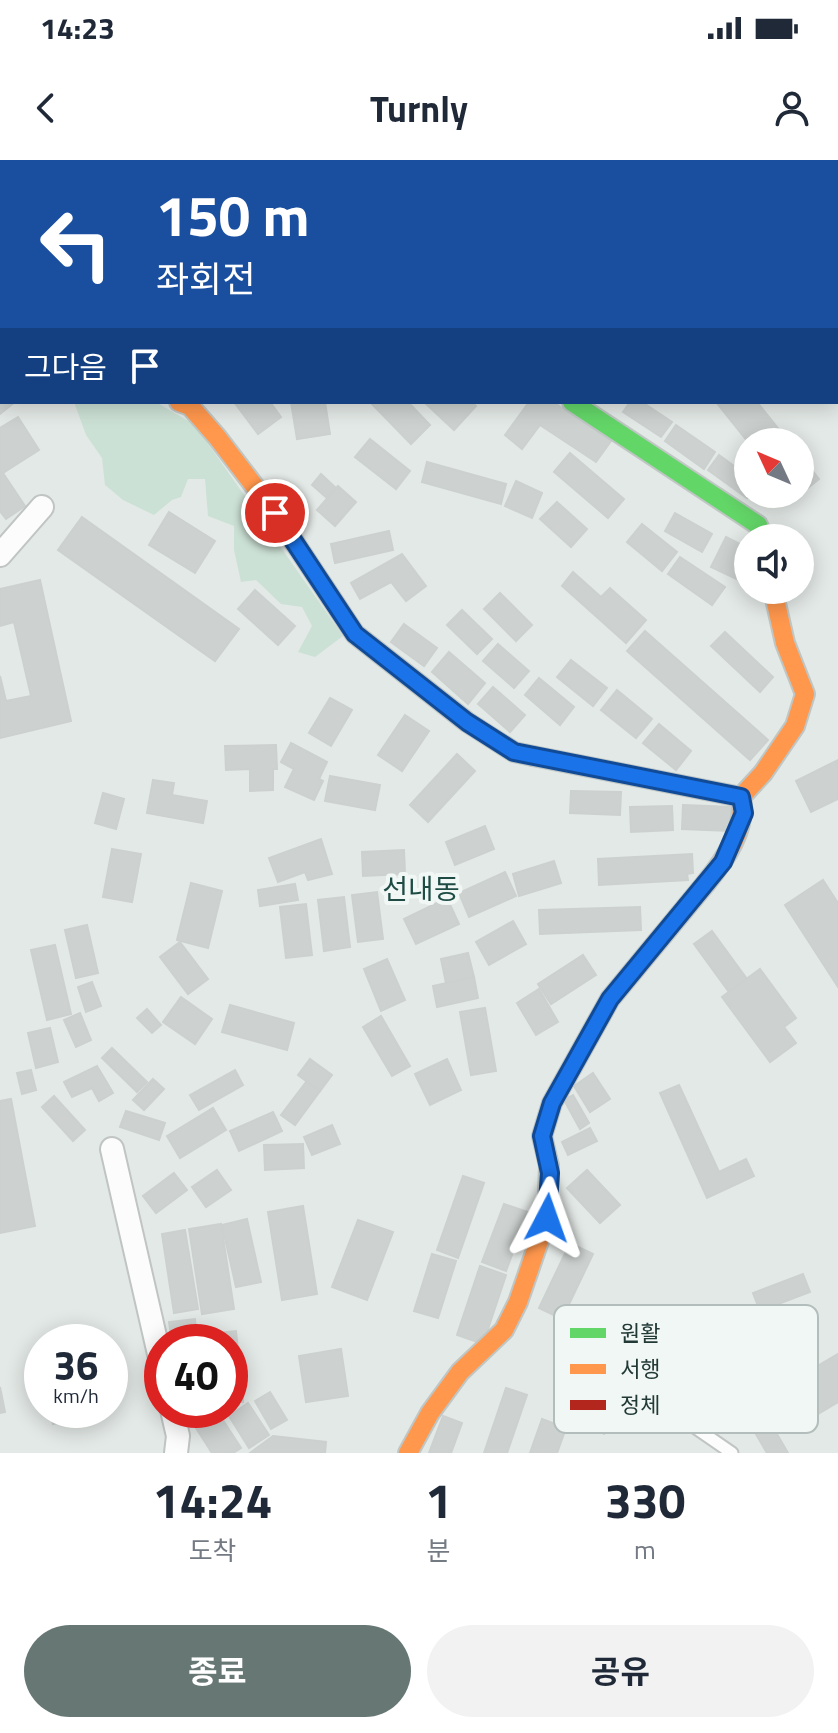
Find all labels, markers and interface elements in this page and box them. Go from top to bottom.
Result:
text: 14:23 [40,5,115,51]
text: Turnly [370,81,468,136]
icon: back [24,86,68,130]
icon: person [770,86,814,130]
text: 150 m [156,173,309,258]
icon: left [24,192,128,296]
text: 좌회전 [156,251,255,306]
text: 그다음 [24,344,107,390]
icon: arrive [123,344,167,388]
north arrow [734,428,814,508]
map controls [734,428,814,604]
pin [241,479,309,547]
icon: arrive [253,491,297,535]
button: sound [734,524,814,604]
district label: 선내동 [382,867,460,910]
position arrow [505,1176,589,1260]
legend [554,1305,818,1433]
text: 원활 [620,1316,660,1350]
speed limit sign: 40 [144,1324,248,1428]
text: 36 [54,1335,98,1396]
text: 서행 [620,1352,660,1386]
text: km/h [53,1380,99,1411]
text: 정체 [620,1388,660,1422]
text: 14:24 [153,1464,272,1537]
text: 1 [425,1464,452,1537]
text: 330 [605,1464,685,1537]
text: m [634,1530,656,1569]
text: 도착 [189,1531,236,1570]
text: 분 [427,1531,451,1570]
button: 종료 [24,1625,411,1717]
button: 공유 [427,1625,814,1717]

